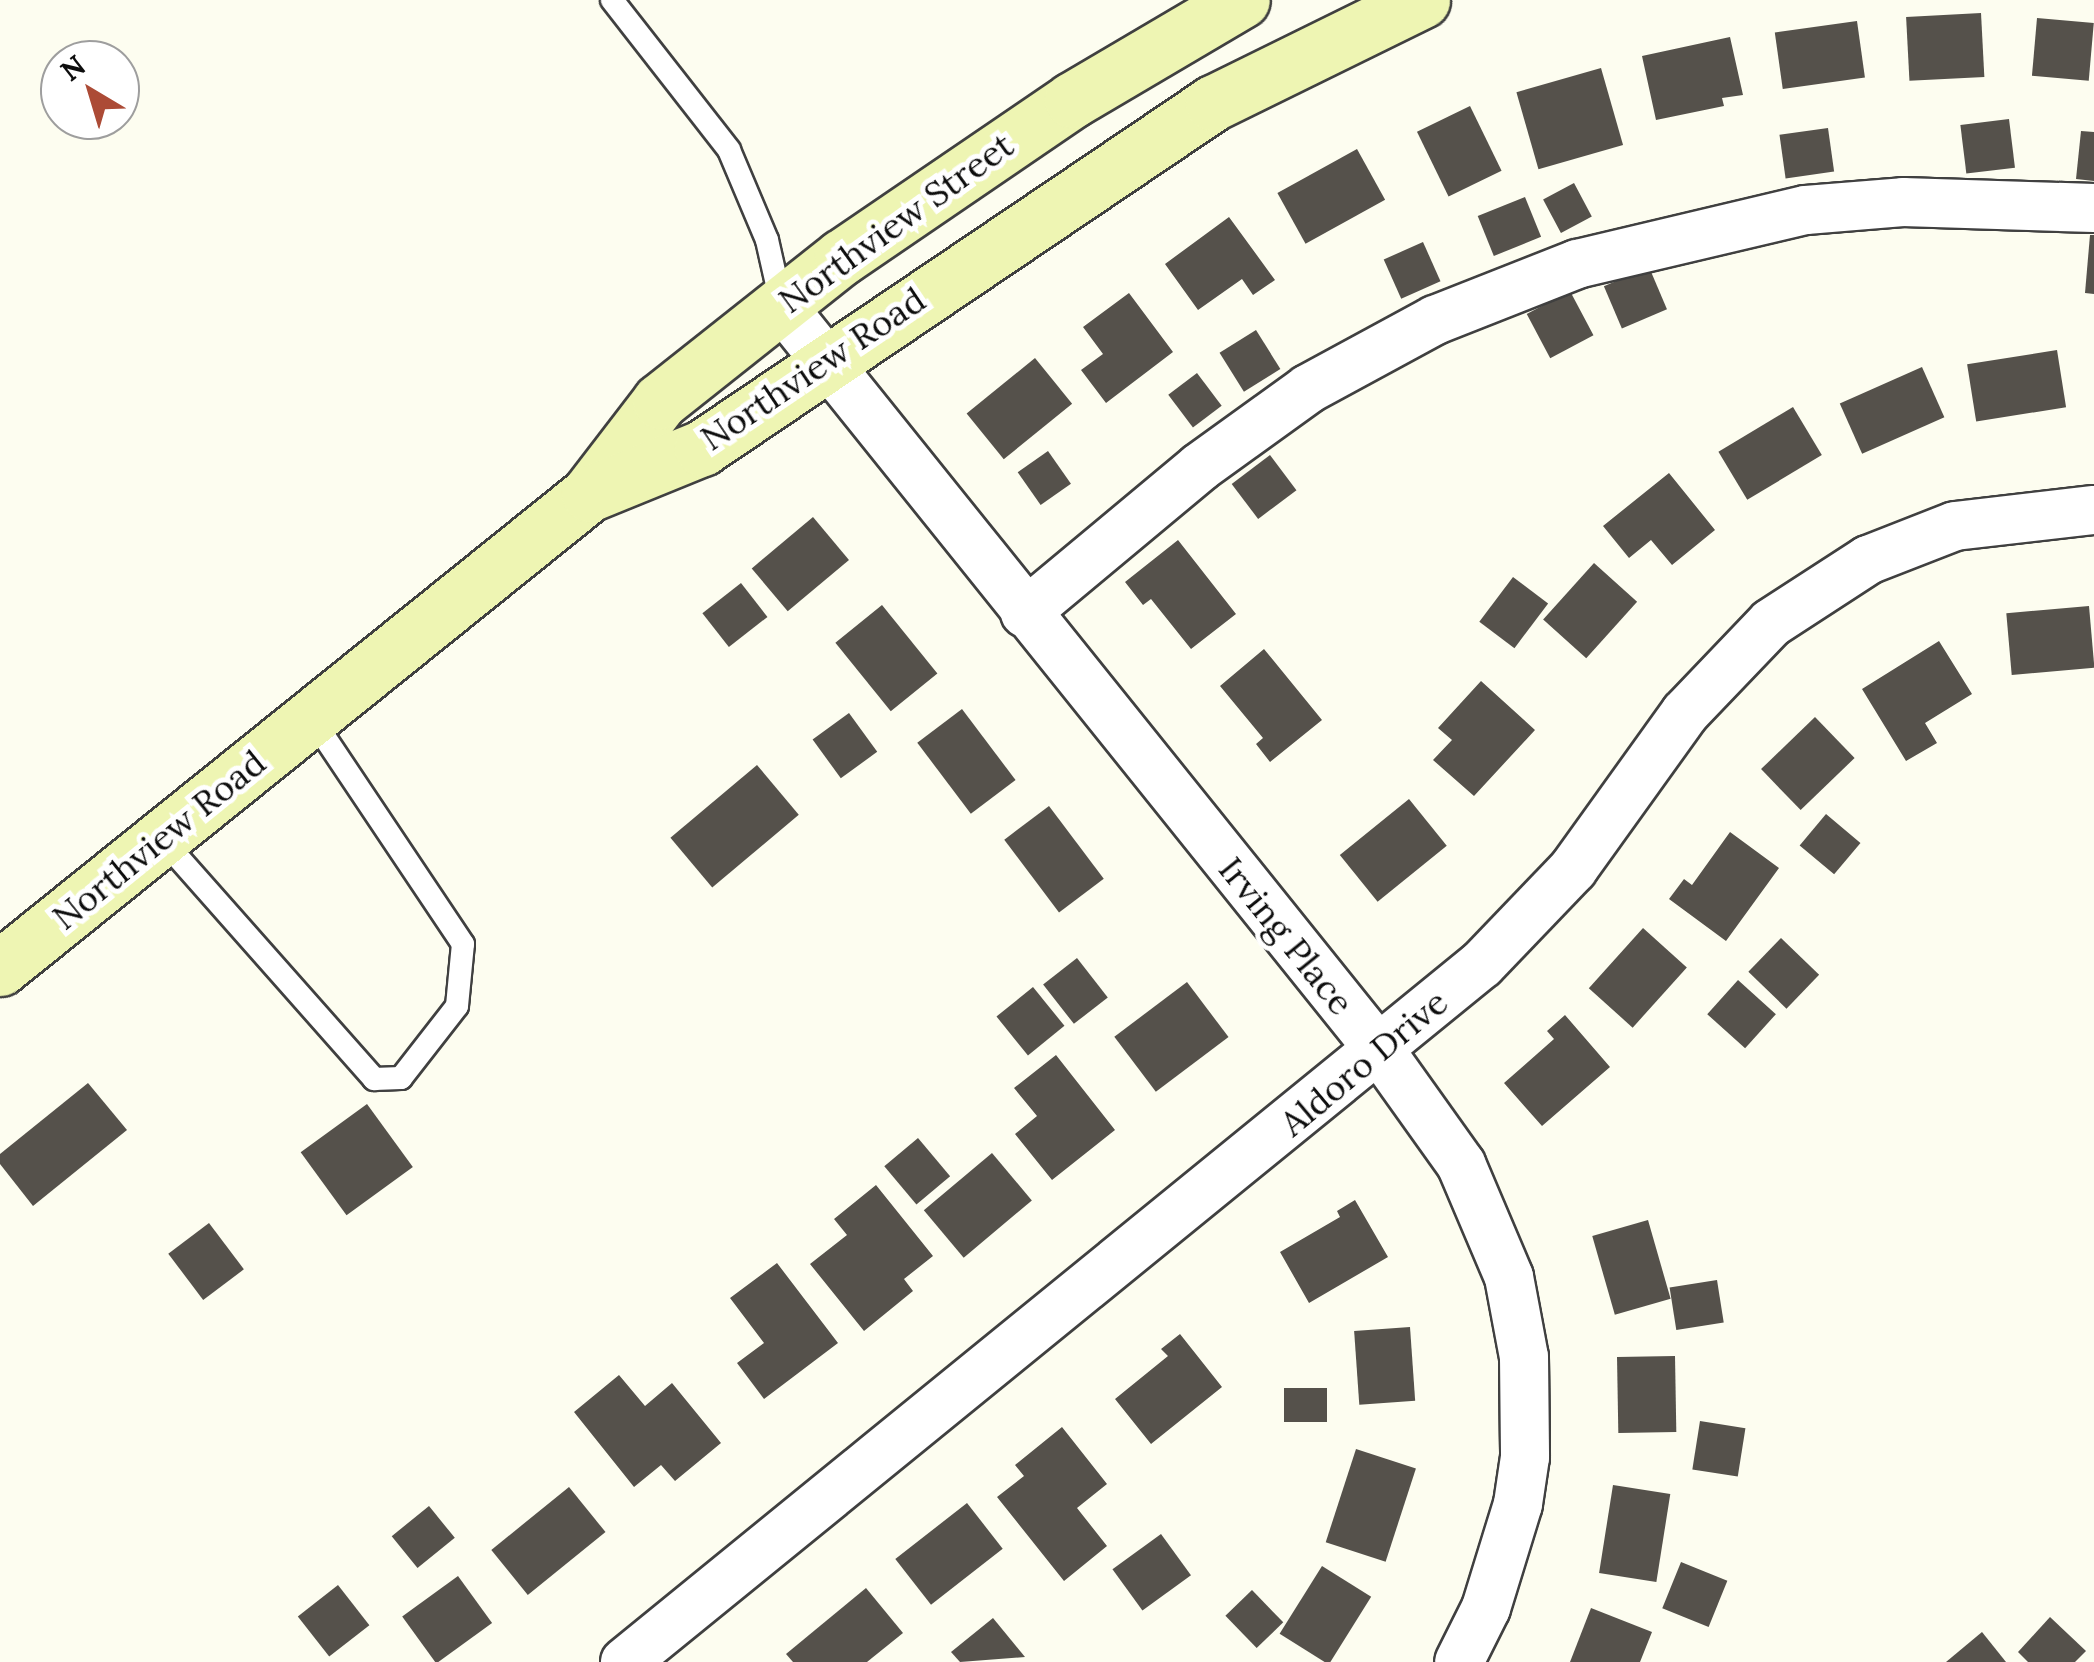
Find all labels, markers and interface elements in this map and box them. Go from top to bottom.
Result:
north arrow [40,40,140,140]
text: N [53,47,92,89]
street label: Northview Street [771,124,1021,322]
street label: Northview Road [693,279,933,459]
street label: Northview Road [44,741,274,939]
street label: Irving Place [1210,849,1362,1023]
street label: Aldoro Drive [1272,981,1456,1145]

